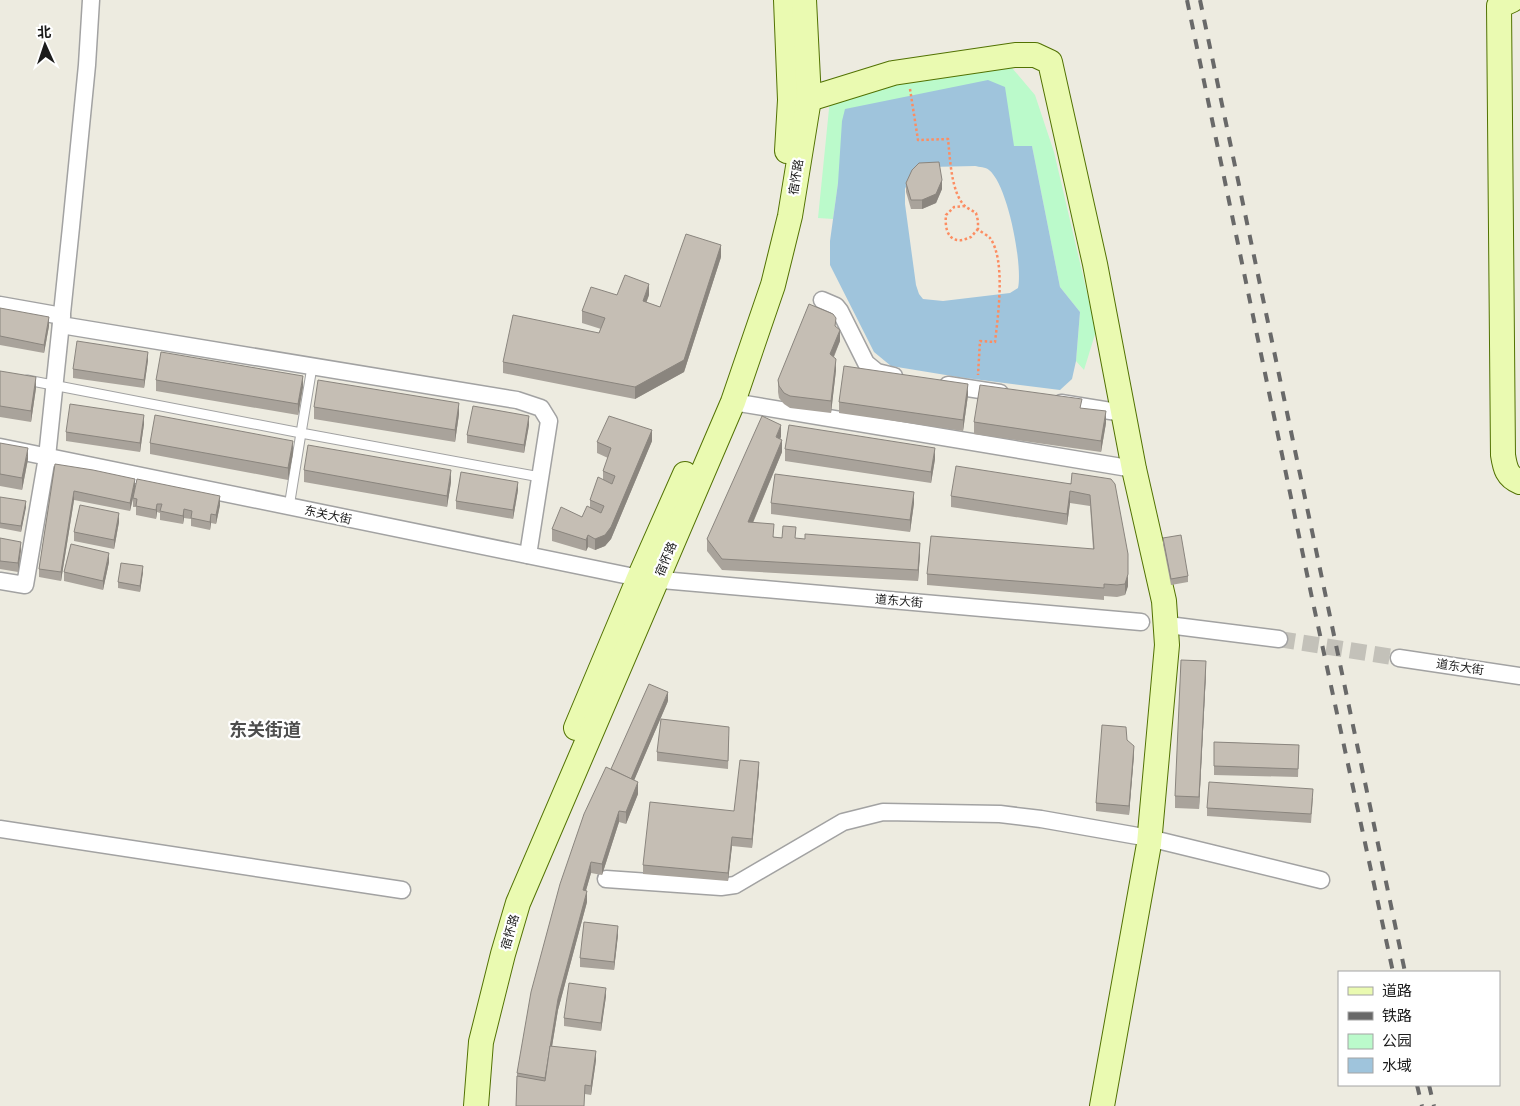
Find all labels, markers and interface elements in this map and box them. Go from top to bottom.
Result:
north arrow [20,20,70,70]
text: 北 [37,23,52,40]
street label: 宿怀路 [785,158,806,196]
street label: 东关大街 [303,502,353,527]
street label: 宿怀路 [652,539,679,578]
street label: 道东大街 [874,591,924,610]
street label: 道东大街 [1435,656,1485,677]
district label: 东关街道 [229,719,301,740]
street label: 宿怀路 [497,912,522,951]
legend [1338,971,1500,1086]
text: 道路 [1382,981,1412,1000]
text: 铁路 [1382,1006,1412,1025]
text: 公园 [1382,1031,1412,1050]
text: 水域 [1382,1056,1412,1075]

